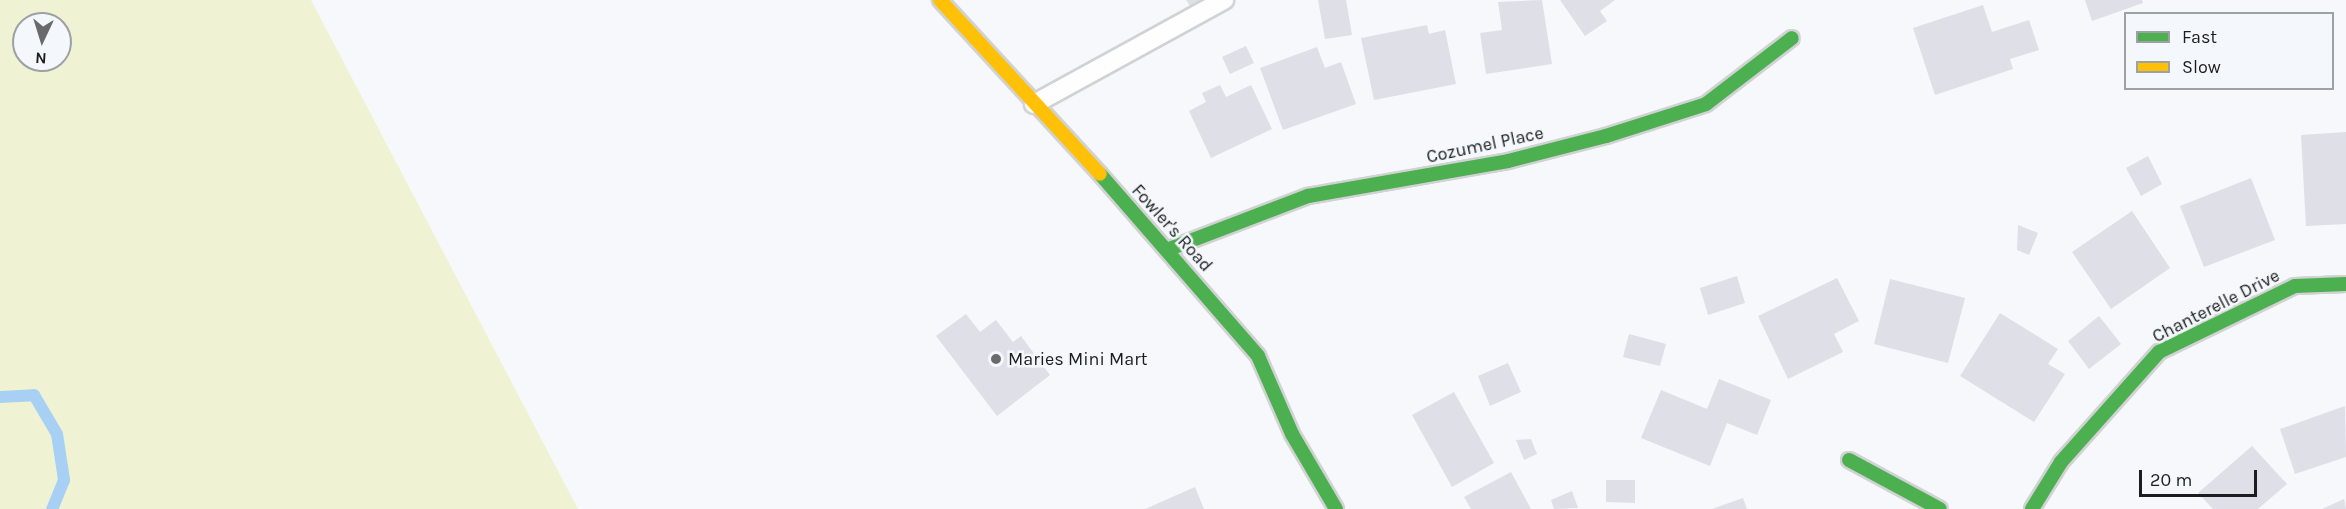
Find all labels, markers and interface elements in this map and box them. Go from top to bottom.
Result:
north arrow [12,12,72,72]
legend [2124,12,2334,90]
text: Fast [2182,26,2217,48]
text: N [34,49,47,68]
text: Slow [2182,56,2221,78]
street label: Cozumel Place [1424,122,1546,168]
street label: Fowler's Road [1127,180,1217,276]
street label: Chanterelle Drive [2149,265,2283,347]
place label: Maries Mini Mart [1008,348,1148,370]
marker: Maries Mini Mart [989,352,1003,366]
scale bar [2142,458,2260,496]
text: 20 m [2150,469,2192,491]

